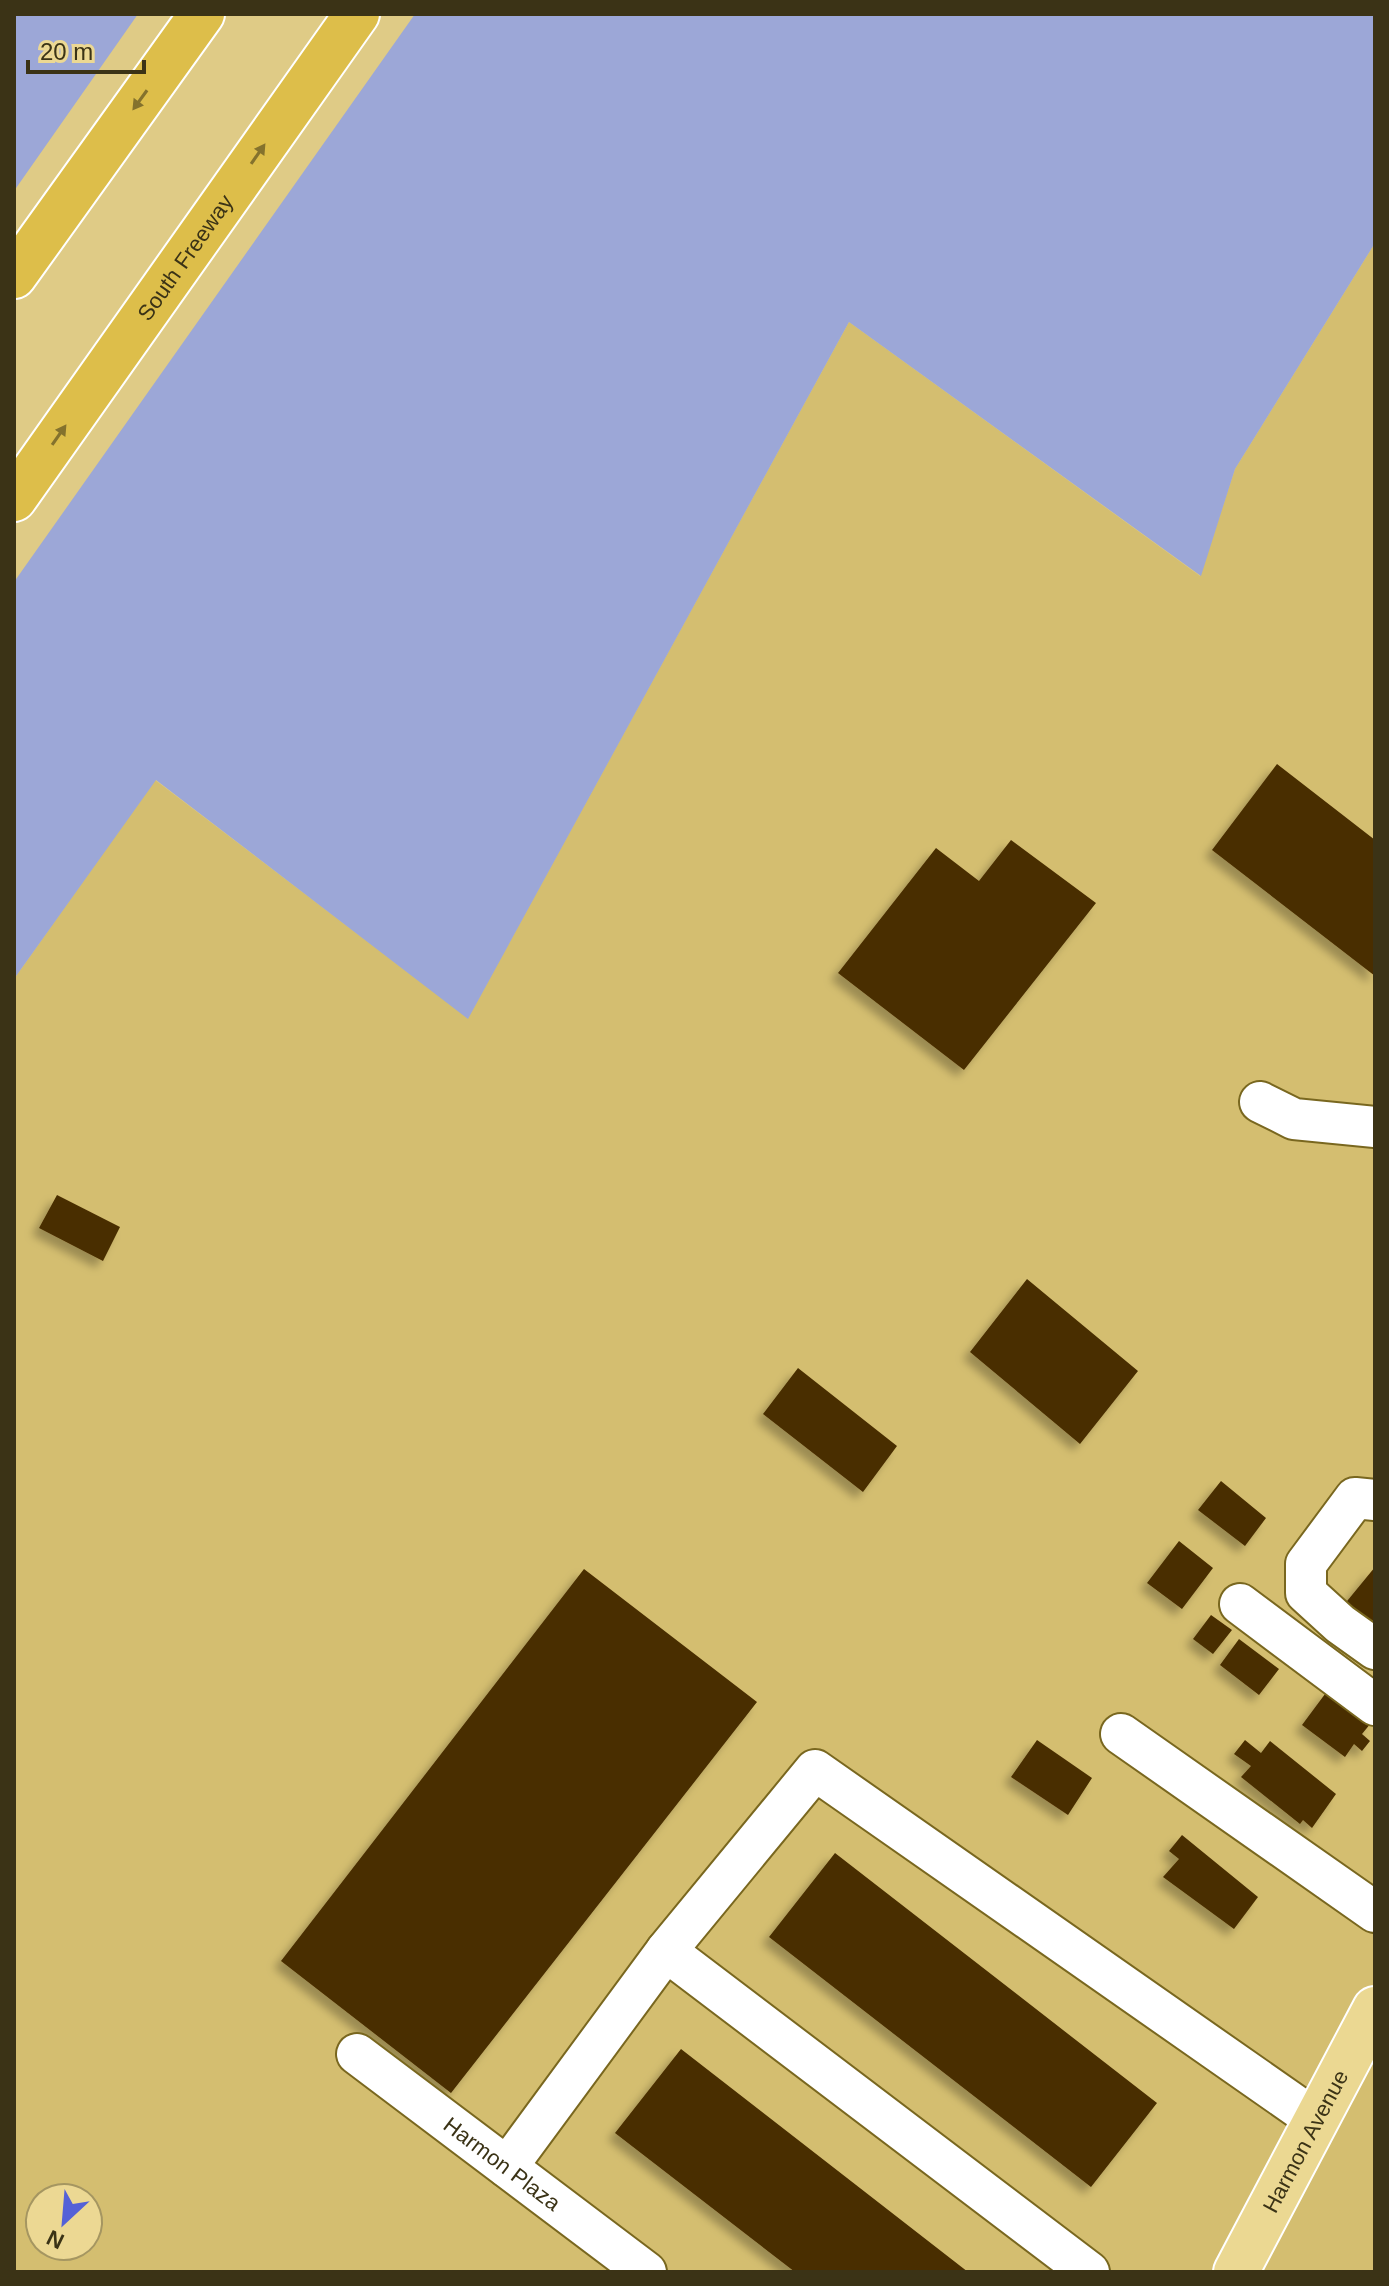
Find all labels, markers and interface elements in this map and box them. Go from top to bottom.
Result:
scale bar [28,24,144,74]
text: 20 m [40,38,93,65]
one-way arrow [133,90,149,110]
one-way arrow [250,144,265,165]
street label: South Freeway [132,190,238,325]
one-way arrow [51,425,66,446]
street label: Harmon Avenue [1258,2066,1353,2217]
street label: Harmon Plaza [439,2112,566,2216]
north arrow [24,2182,104,2262]
text: N [43,2225,68,2254]

